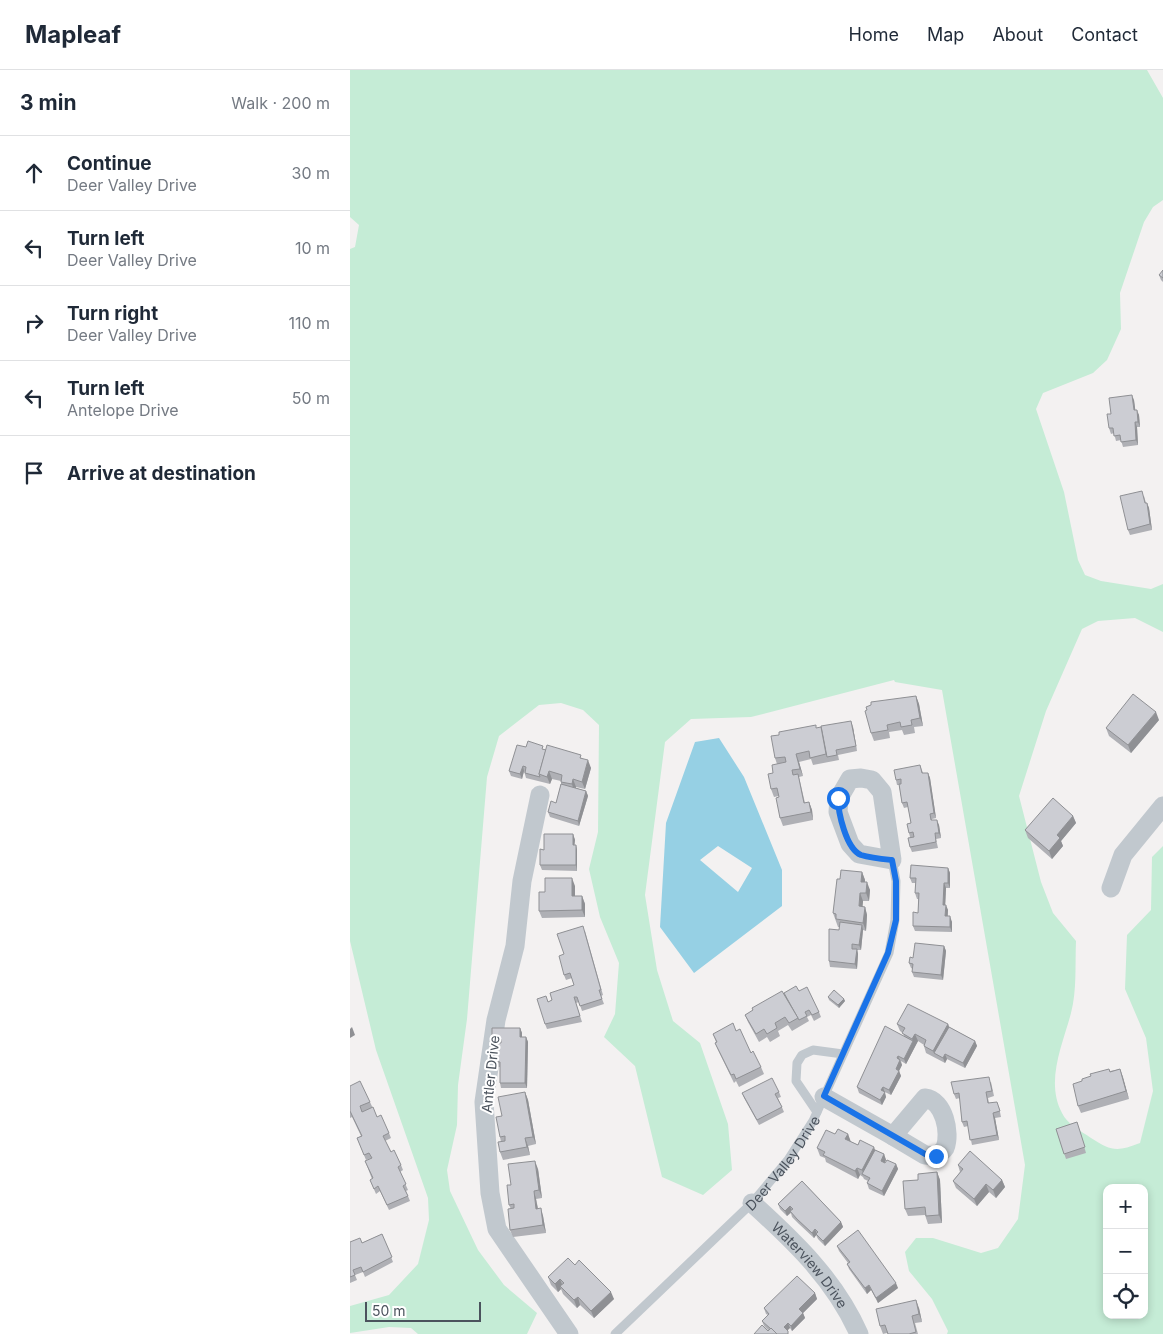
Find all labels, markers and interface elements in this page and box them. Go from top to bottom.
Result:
text: Mapleaf [25,20,121,49]
text: Home [849,24,899,45]
text: Map [927,24,964,45]
text: About [992,24,1043,45]
text: Contact [1071,24,1138,45]
text: 3 min [20,90,76,115]
text: Walk · 200 m [231,93,330,113]
text: Continue [67,152,152,175]
icon: ahead [20,159,48,187]
text: 30 m [292,163,330,183]
text: Deer Valley Drive [67,175,197,195]
text: Turn left [67,227,145,250]
icon: left [20,234,48,262]
text: 10 m [295,238,330,258]
text: Deer Valley Drive [67,250,197,270]
text: Turn right [67,302,158,325]
icon: right [20,309,48,337]
text: 110 m [288,313,330,333]
text: Deer Valley Drive [67,325,197,345]
text: Turn left [67,377,145,400]
icon: left [20,384,48,412]
text: 50 m [292,388,330,408]
text: Antelope Drive [67,400,179,420]
icon: arrive [20,459,48,487]
text: Arrive at destination [67,462,256,485]
route start [827,787,850,810]
street label: Antler Drive [477,1034,503,1114]
street label: Deer Valley Drive [741,1113,823,1214]
route end [925,1145,948,1168]
map controls [1103,1184,1148,1319]
button: + [1103,1184,1148,1229]
street label: Waterview Drive [769,1218,852,1311]
button: − [1103,1229,1148,1274]
button: locate [1103,1274,1148,1319]
scale bar [365,1299,481,1322]
text: 50 m [372,1302,406,1319]

